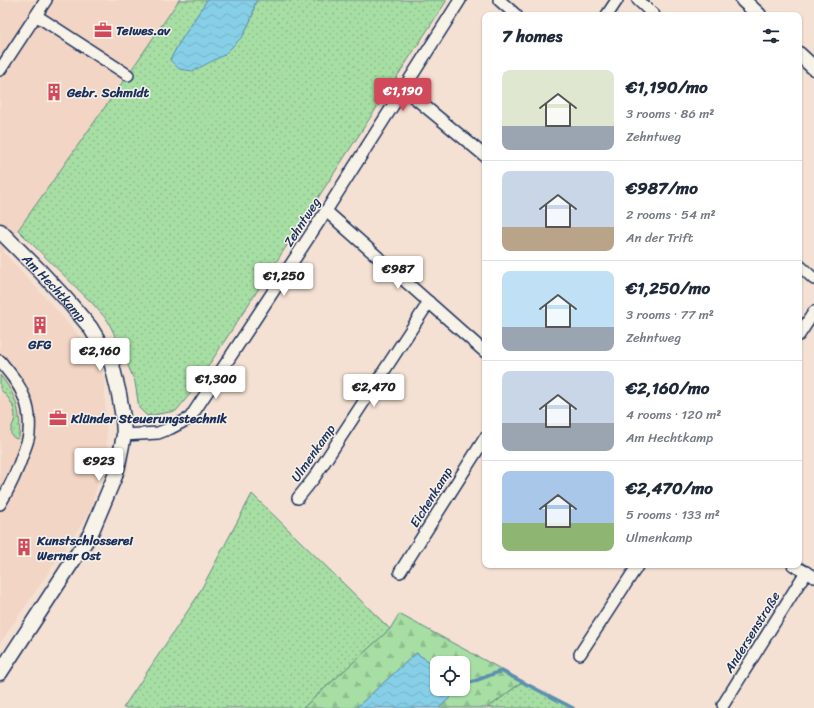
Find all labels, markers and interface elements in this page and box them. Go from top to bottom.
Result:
place label: Teiwes.av [116,19,171,42]
office icon: Teiwes.av [93,20,113,40]
text: 7 homes [502,21,562,51]
icon: filters [760,25,782,47]
text: €1,190/mo [626,72,708,102]
pin: €1,190 [370,78,436,112]
text: €1,190 [383,79,423,102]
place label: Gebr. Schmidt [66,81,149,104]
building icon: Gebr. Schmidt [44,82,64,102]
icon: home [534,86,582,134]
text: 3 rooms · 86 m² [626,102,714,125]
text: Zehntweg [626,125,681,148]
text: €987/mo [626,173,698,203]
icon: home [534,187,582,235]
street label: Zehntweg [277,192,327,251]
text: 2 rooms · 54 m² [626,203,716,226]
text: An der Trift [626,226,693,249]
street label: Am Hechtkamp [16,247,93,328]
pin: €987 [374,256,422,290]
text: €987 [382,257,414,280]
pin: €1,250 [251,263,317,297]
text: €1,250 [263,264,305,287]
text: €1,250/mo [626,273,710,303]
icon: home [534,287,582,335]
text: 3 rooms · 77 m² [626,303,714,326]
building icon: GFG [30,315,50,335]
text: Zehntweg [626,326,681,349]
place label: GFG [27,333,52,356]
pin: €2,160 [67,338,133,372]
text: €2,160 [80,339,120,362]
pin: €1,300 [183,366,249,400]
text: €1,300 [195,367,237,390]
text: €2,160/mo [626,373,710,403]
pin: €2,470 [341,374,407,408]
text: €2,470 [352,375,396,398]
icon: home [534,387,582,435]
text: 4 rooms · 120 m² [626,403,721,426]
place label: Klünder Steuerungstechnik [70,407,228,430]
office icon: Klünder Steuerungstechnik [48,408,68,428]
street label: Ulmenkamp [285,419,342,487]
text: Am Hechtkamp [626,426,713,449]
pin: €923 [75,448,123,482]
text: €923 [83,449,115,472]
street label: Eichenkamp [403,462,459,532]
text: €2,470/mo [626,473,713,503]
icon: home [534,487,582,535]
text: 5 rooms · 133 m² [626,503,720,526]
text: Ulmenkamp [626,526,692,549]
place label: Kunstschlosserei Werner Ost [36,529,134,567]
building icon: Kunstschlosserei Werner Ost [14,537,34,557]
street label: Andersenstraße [717,586,786,678]
map controls [430,656,470,696]
button: locate [430,656,470,696]

